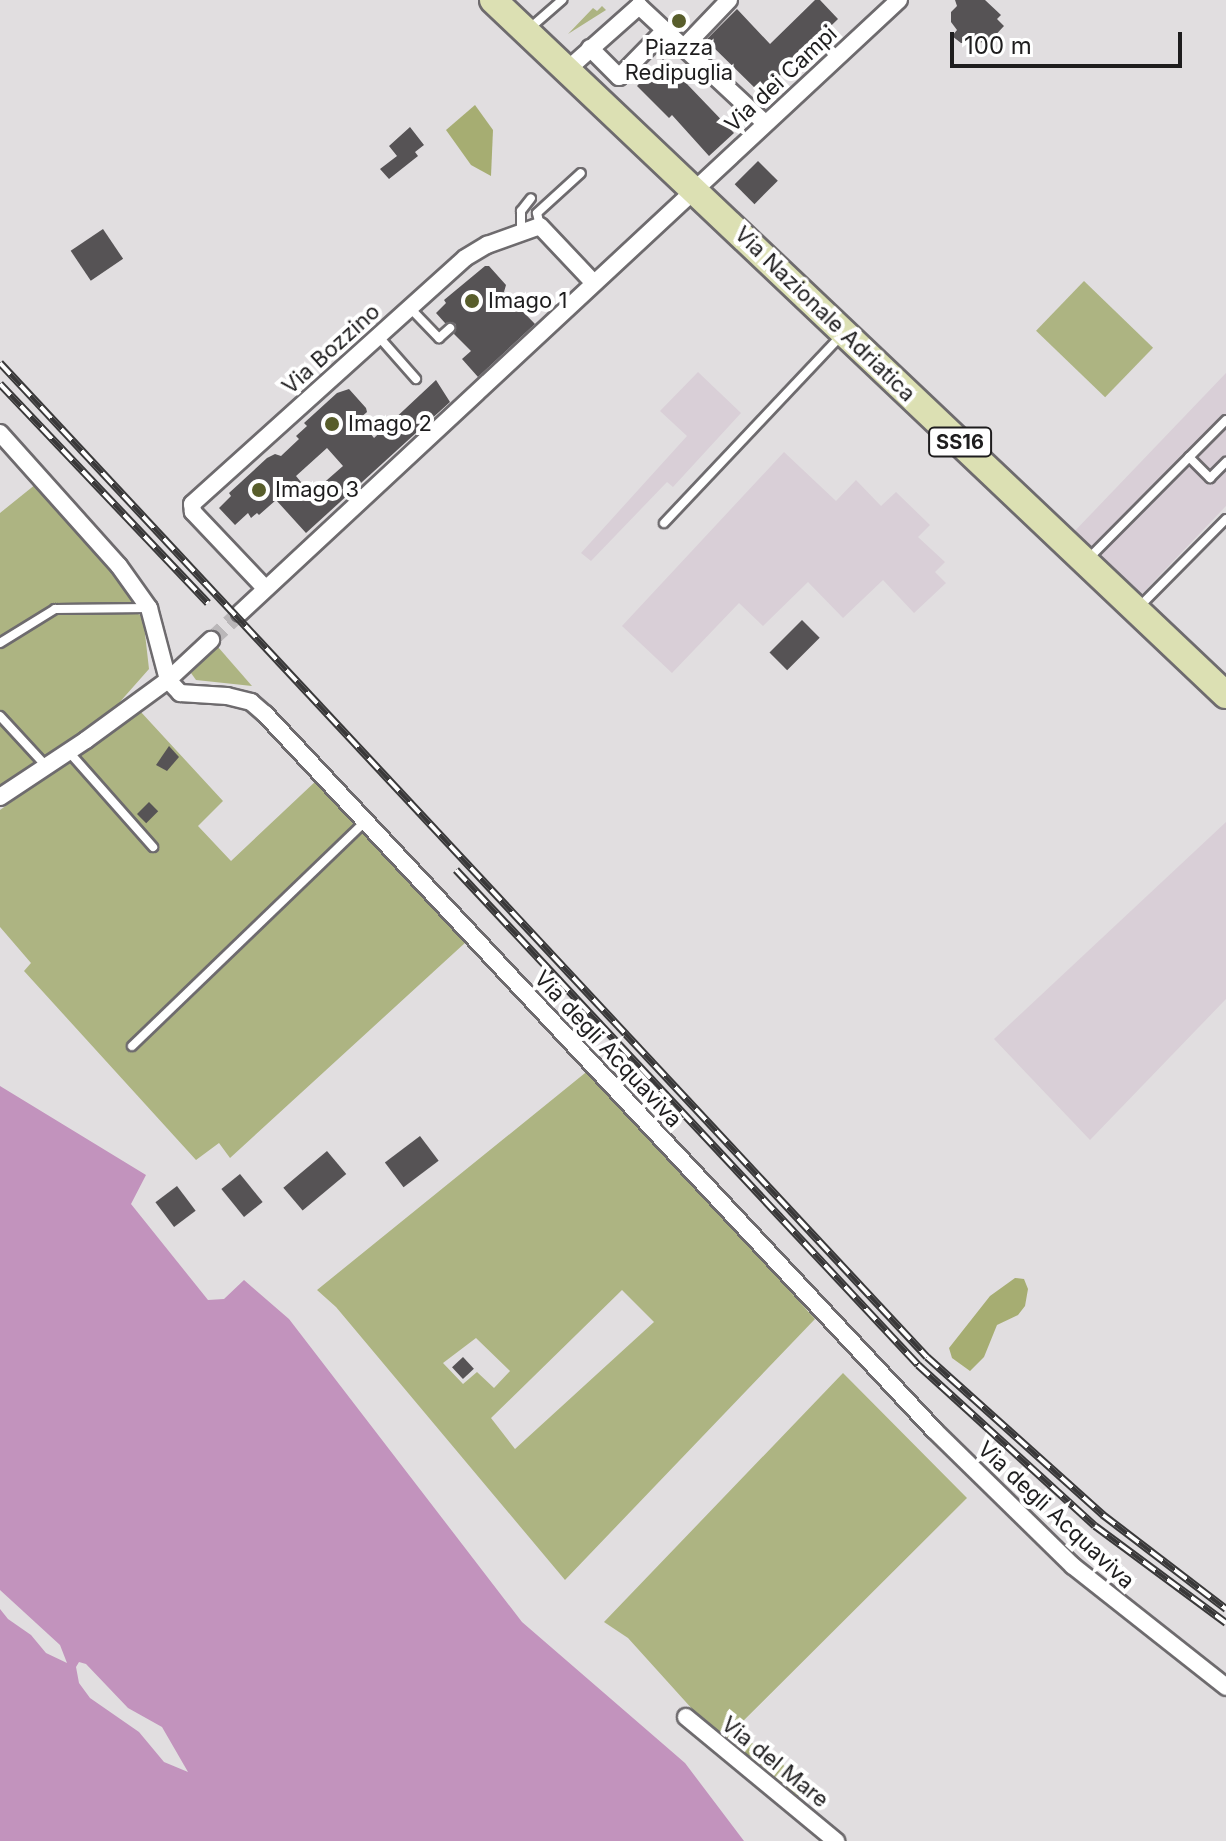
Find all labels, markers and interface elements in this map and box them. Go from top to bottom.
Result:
marker: Piazza Redipuglia [670,12,688,30]
scale bar [954,16,1186,66]
street label: Via dei Campi [720,20,842,138]
text: 100 m [964,31,1032,60]
place label: Piazza Redipuglia [625,34,733,86]
street label: Via Nazionale Adriatica [729,221,921,407]
place label: Imago 1 [488,288,567,314]
marker: Imago 1 [463,292,481,310]
street label: Via Bozzino [277,298,385,400]
place label: Imago 2 [348,411,432,437]
marker: Imago 2 [323,415,341,433]
road number: SS16 [928,426,992,458]
place label: Imago 3 [275,477,359,503]
marker: Imago 3 [250,481,268,499]
street label: Via degli Acquaviva [529,965,687,1133]
street label: Via degli Acquaviva [972,1436,1140,1594]
street label: Via del Mare [716,1711,834,1813]

